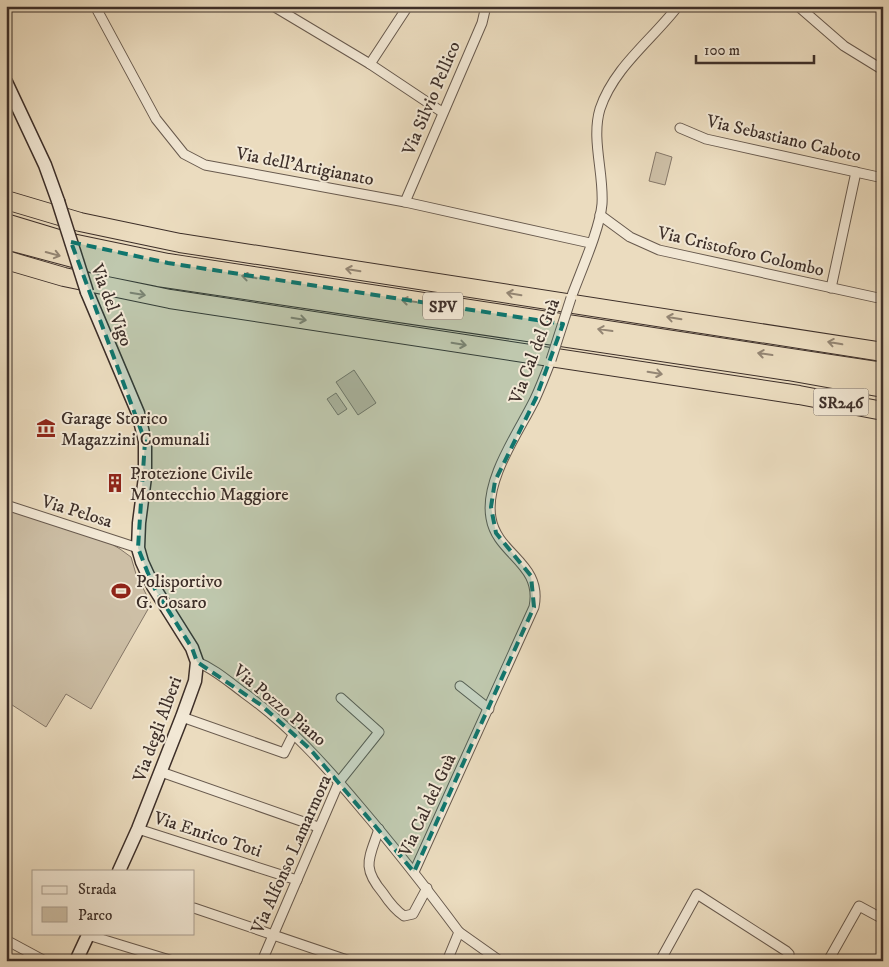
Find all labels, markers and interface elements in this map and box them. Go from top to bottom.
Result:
scale bar [696,32,814,64]
street label: Via Silvio Pellico [398,38,466,160]
text: 100 m [704,41,740,60]
street label: Via Sebastiano Caboto [703,110,863,167]
street label: Via dell'Artigianato [233,143,376,191]
street label: Via Cristoforo Colombo [654,222,826,282]
one-way arrow [45,249,61,259]
street label: Via del Vigo [85,260,137,350]
one-way arrow [345,265,361,275]
one-way arrow [241,271,257,281]
one-way arrow [130,289,146,299]
one-way arrow [506,289,522,299]
road number: SPV [423,292,463,320]
street label: Via Cal del Guà [504,295,565,408]
one-way arrow [402,296,418,306]
one-way arrow [667,313,683,323]
one-way arrow [290,315,306,325]
one-way arrow [597,325,613,335]
one-way arrow [827,338,843,348]
one-way arrow [451,339,467,349]
one-way arrow [758,349,774,359]
one-way arrow [646,369,662,379]
road number: SR246 [814,388,868,416]
place label: Garage Storico Magazzini Comunali [61,408,210,451]
museum icon: Garage Storico Magazzini Comunali [35,417,57,439]
place label: Protezione Civile Montecchio Maggiore [130,463,289,506]
building icon: Protezione Civile Montecchio Maggiore [104,472,126,494]
street label: Via Pelosa [38,490,115,533]
place label: Polisportivo G. Cosaro [136,571,223,614]
sports icon: Polisportivo G. Cosaro [110,580,132,602]
street label: Via Pozzo Piano [227,660,331,751]
street label: Via degli Alberi [128,674,187,786]
street label: Via Cal del Guà [394,750,461,861]
street label: Via Alfonso Lamarmora [247,771,337,938]
street label: Via Enrico Toti [150,807,264,863]
legend [32,870,195,934]
text: Strada [78,880,117,899]
text: Parco [78,906,112,925]

